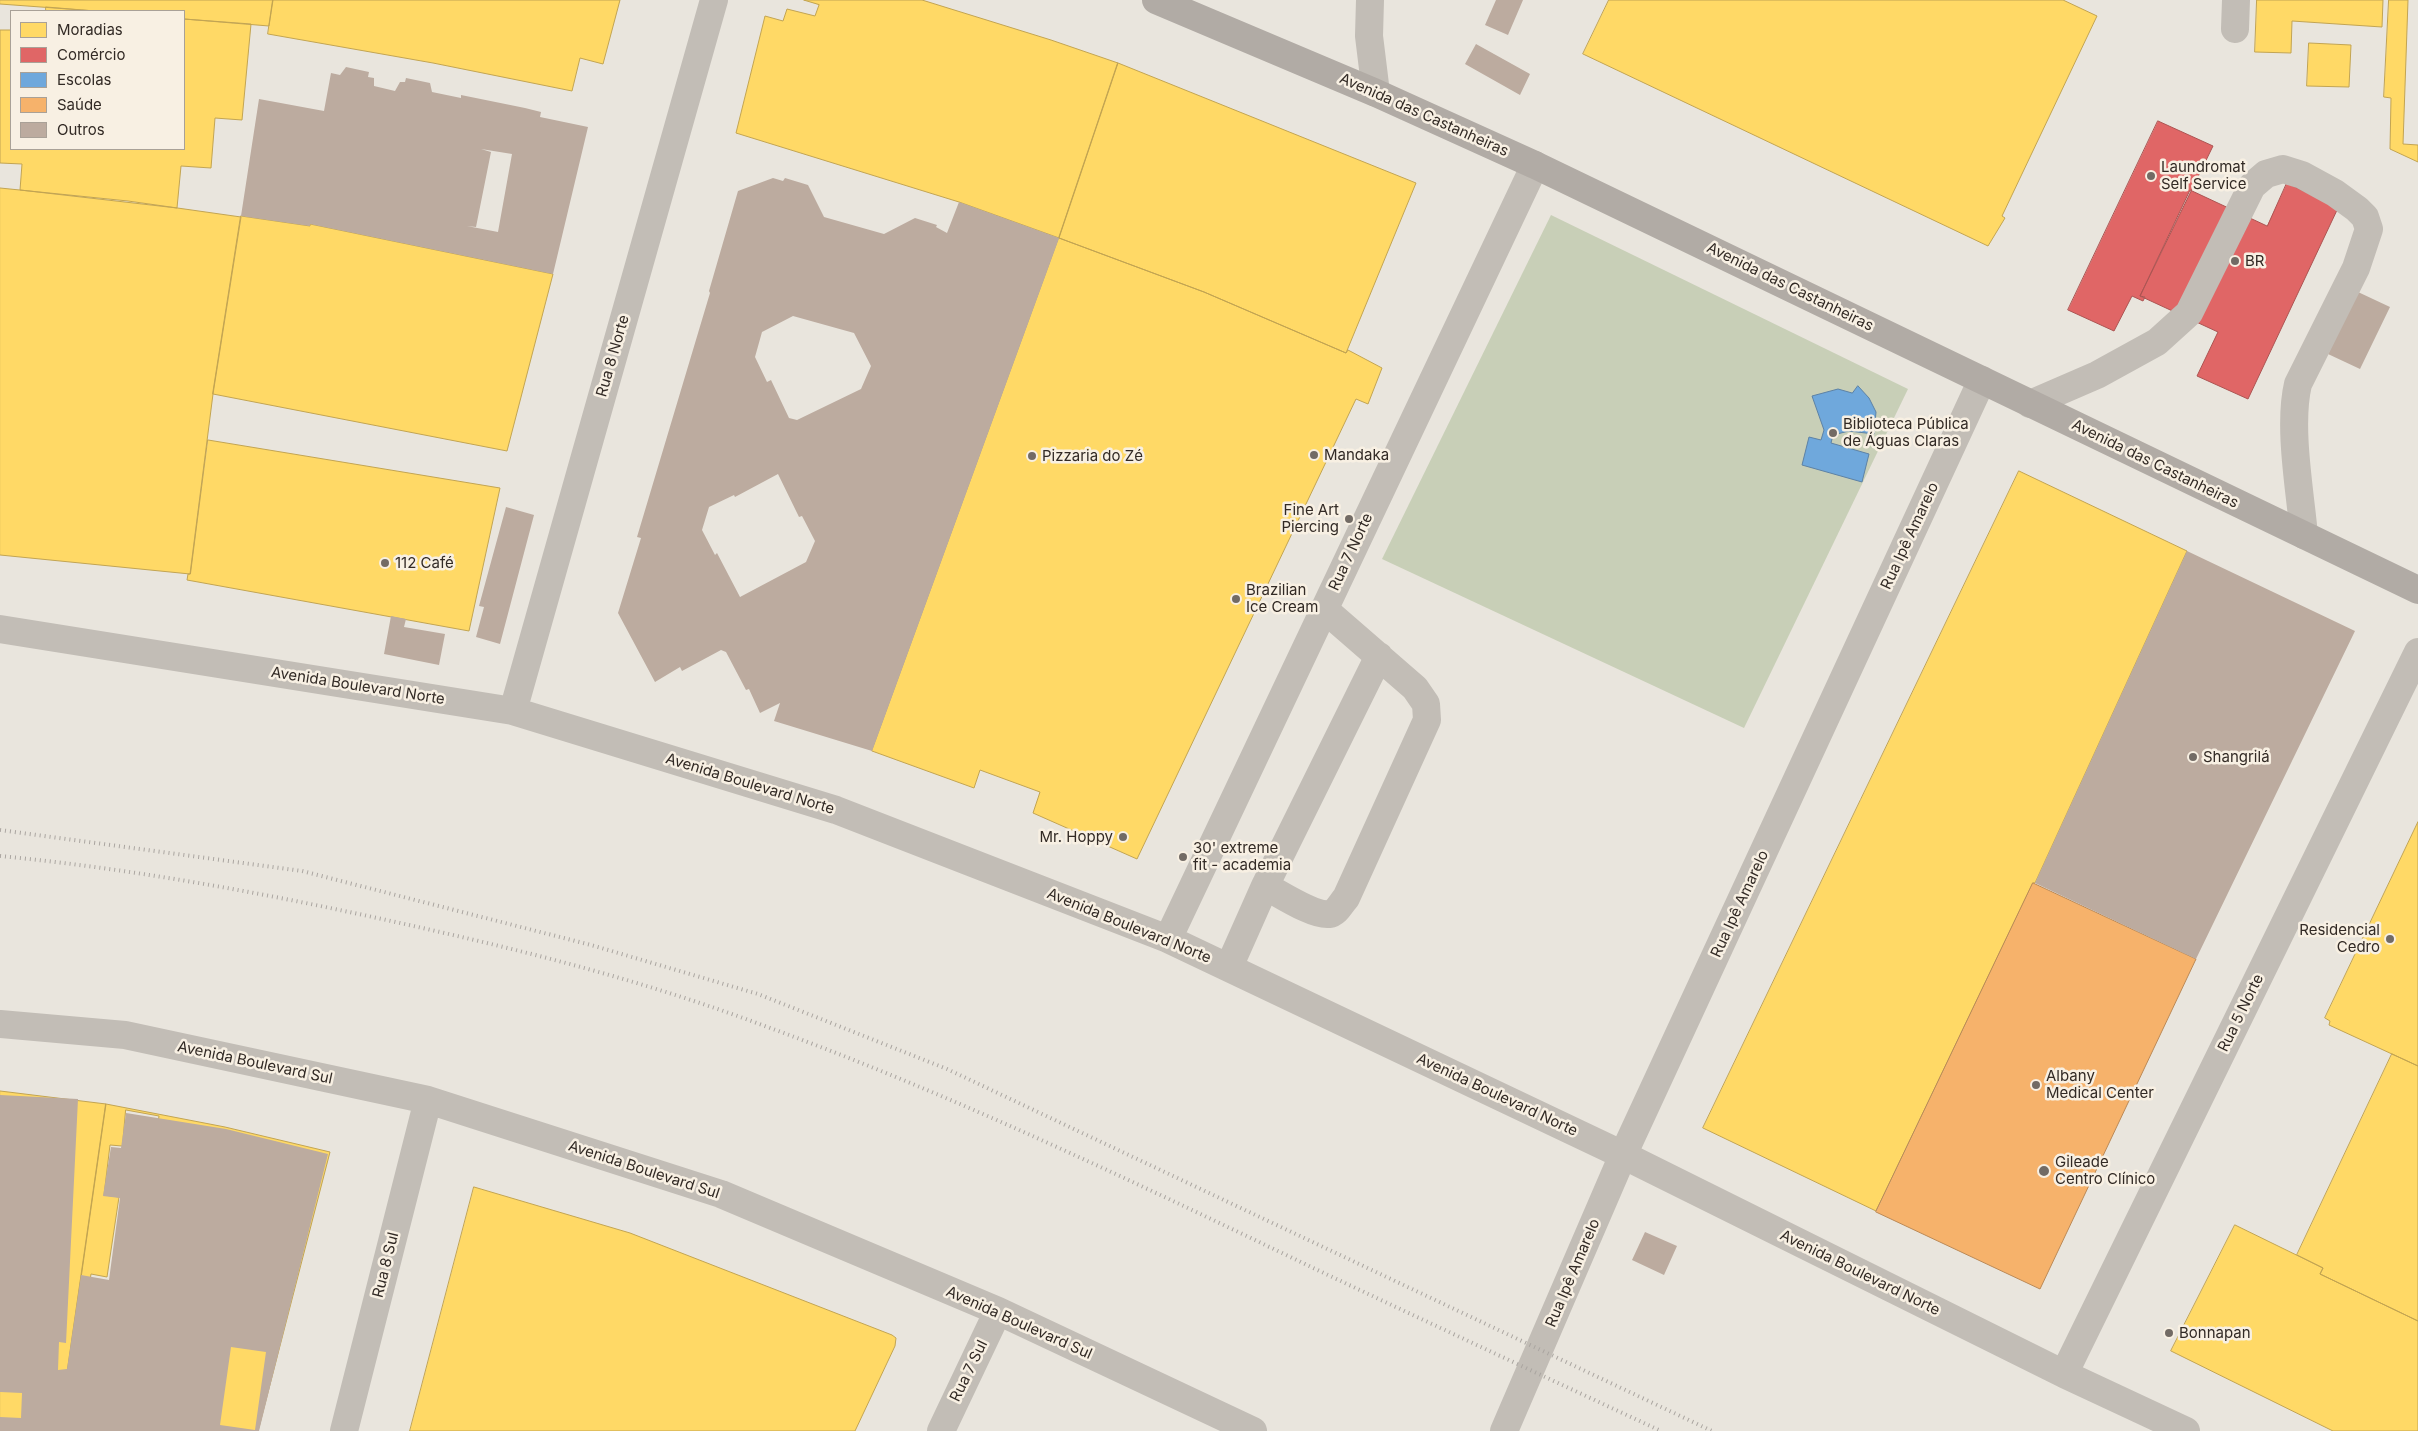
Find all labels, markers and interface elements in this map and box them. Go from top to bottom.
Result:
legend [10,10,185,150]
text: Moradias [57,20,123,39]
text: Comércio [57,45,125,64]
text: Escolas [57,70,111,89]
street label: Avenida das Castanheiras [1337,70,1511,160]
text: Saúde [57,95,102,114]
text: Outros [57,120,105,139]
place label: Laundromat Self Service [2161,158,2246,193]
marker: Laundromat Self Service [2145,170,2157,182]
street label: Avenida das Castanheiras [1704,239,1876,335]
place label: BR [2245,252,2264,270]
marker: BR [2229,255,2241,267]
street label: Rua 8 Norte [593,313,633,399]
place label: Biblioteca Pública de Águas Claras [1843,415,1969,450]
street label: Avenida das Castanheiras [2069,416,2241,512]
marker: Biblioteca Pública de Águas Claras [1827,427,1839,439]
place label: Mandaka [1324,446,1389,464]
place label: Pizzaria do Zé [1042,447,1143,465]
marker: Mandaka [1308,449,1320,461]
marker: Pizzaria do Zé [1026,450,1038,462]
street label: Rua Ipê Amarelo [1877,480,1943,592]
place label: Fine Art Piercing [1281,501,1339,536]
street label: Rua 7 Norte [1325,510,1377,594]
marker: Fine Art Piercing [1343,513,1355,525]
place label: 112 Café [395,554,454,572]
marker: 112 Café [379,557,391,569]
place label: Brazilian Ice Cream [1246,581,1318,616]
marker: Brazilian Ice Cream [1230,593,1242,605]
street label: Avenida Boulevard Norte [270,663,446,709]
place label: Shangrilá [2203,748,2270,766]
street label: Avenida Boulevard Norte [663,750,837,818]
marker: Shangrilá [2187,751,2199,763]
place label: Mr. Hoppy [1040,828,1113,846]
marker: Mr. Hoppy [1117,831,1129,843]
place label: 30' extreme fit - academia [1193,839,1291,874]
street label: Rua Ipê Amarelo [1707,848,1773,960]
marker: 30' extreme fit - academia [1177,851,1189,863]
street label: Avenida Boulevard Norte [1044,885,1214,967]
place label: Residencial Cedro [2299,921,2380,956]
marker: Residencial Cedro [2384,933,2396,945]
street label: Rua 5 Norte [2214,971,2268,1055]
street label: Avenida Boulevard Sul [176,1038,334,1088]
street label: Avenida Boulevard Norte [1414,1050,1580,1140]
place label: Albany Medical Center [2046,1067,2154,1102]
marker: Albany Medical Center [2030,1079,2042,1091]
street label: Avenida Boulevard Sul [566,1137,722,1203]
place label: Gileade Centro Clínico [2055,1153,2155,1188]
marker: Gileade Centro Clínico [2037,1164,2051,1178]
street label: Rua Ipê Amarelo [1542,1216,1604,1330]
street label: Avenida Boulevard Norte [1777,1226,1943,1320]
street label: Rua 8 Sul [369,1230,403,1300]
street label: Avenida Boulevard Sul [943,1283,1095,1363]
place label: Bonnapan [2179,1324,2251,1342]
marker: Bonnapan [2163,1327,2175,1339]
street label: Rua 7 Sul [946,1337,992,1405]

